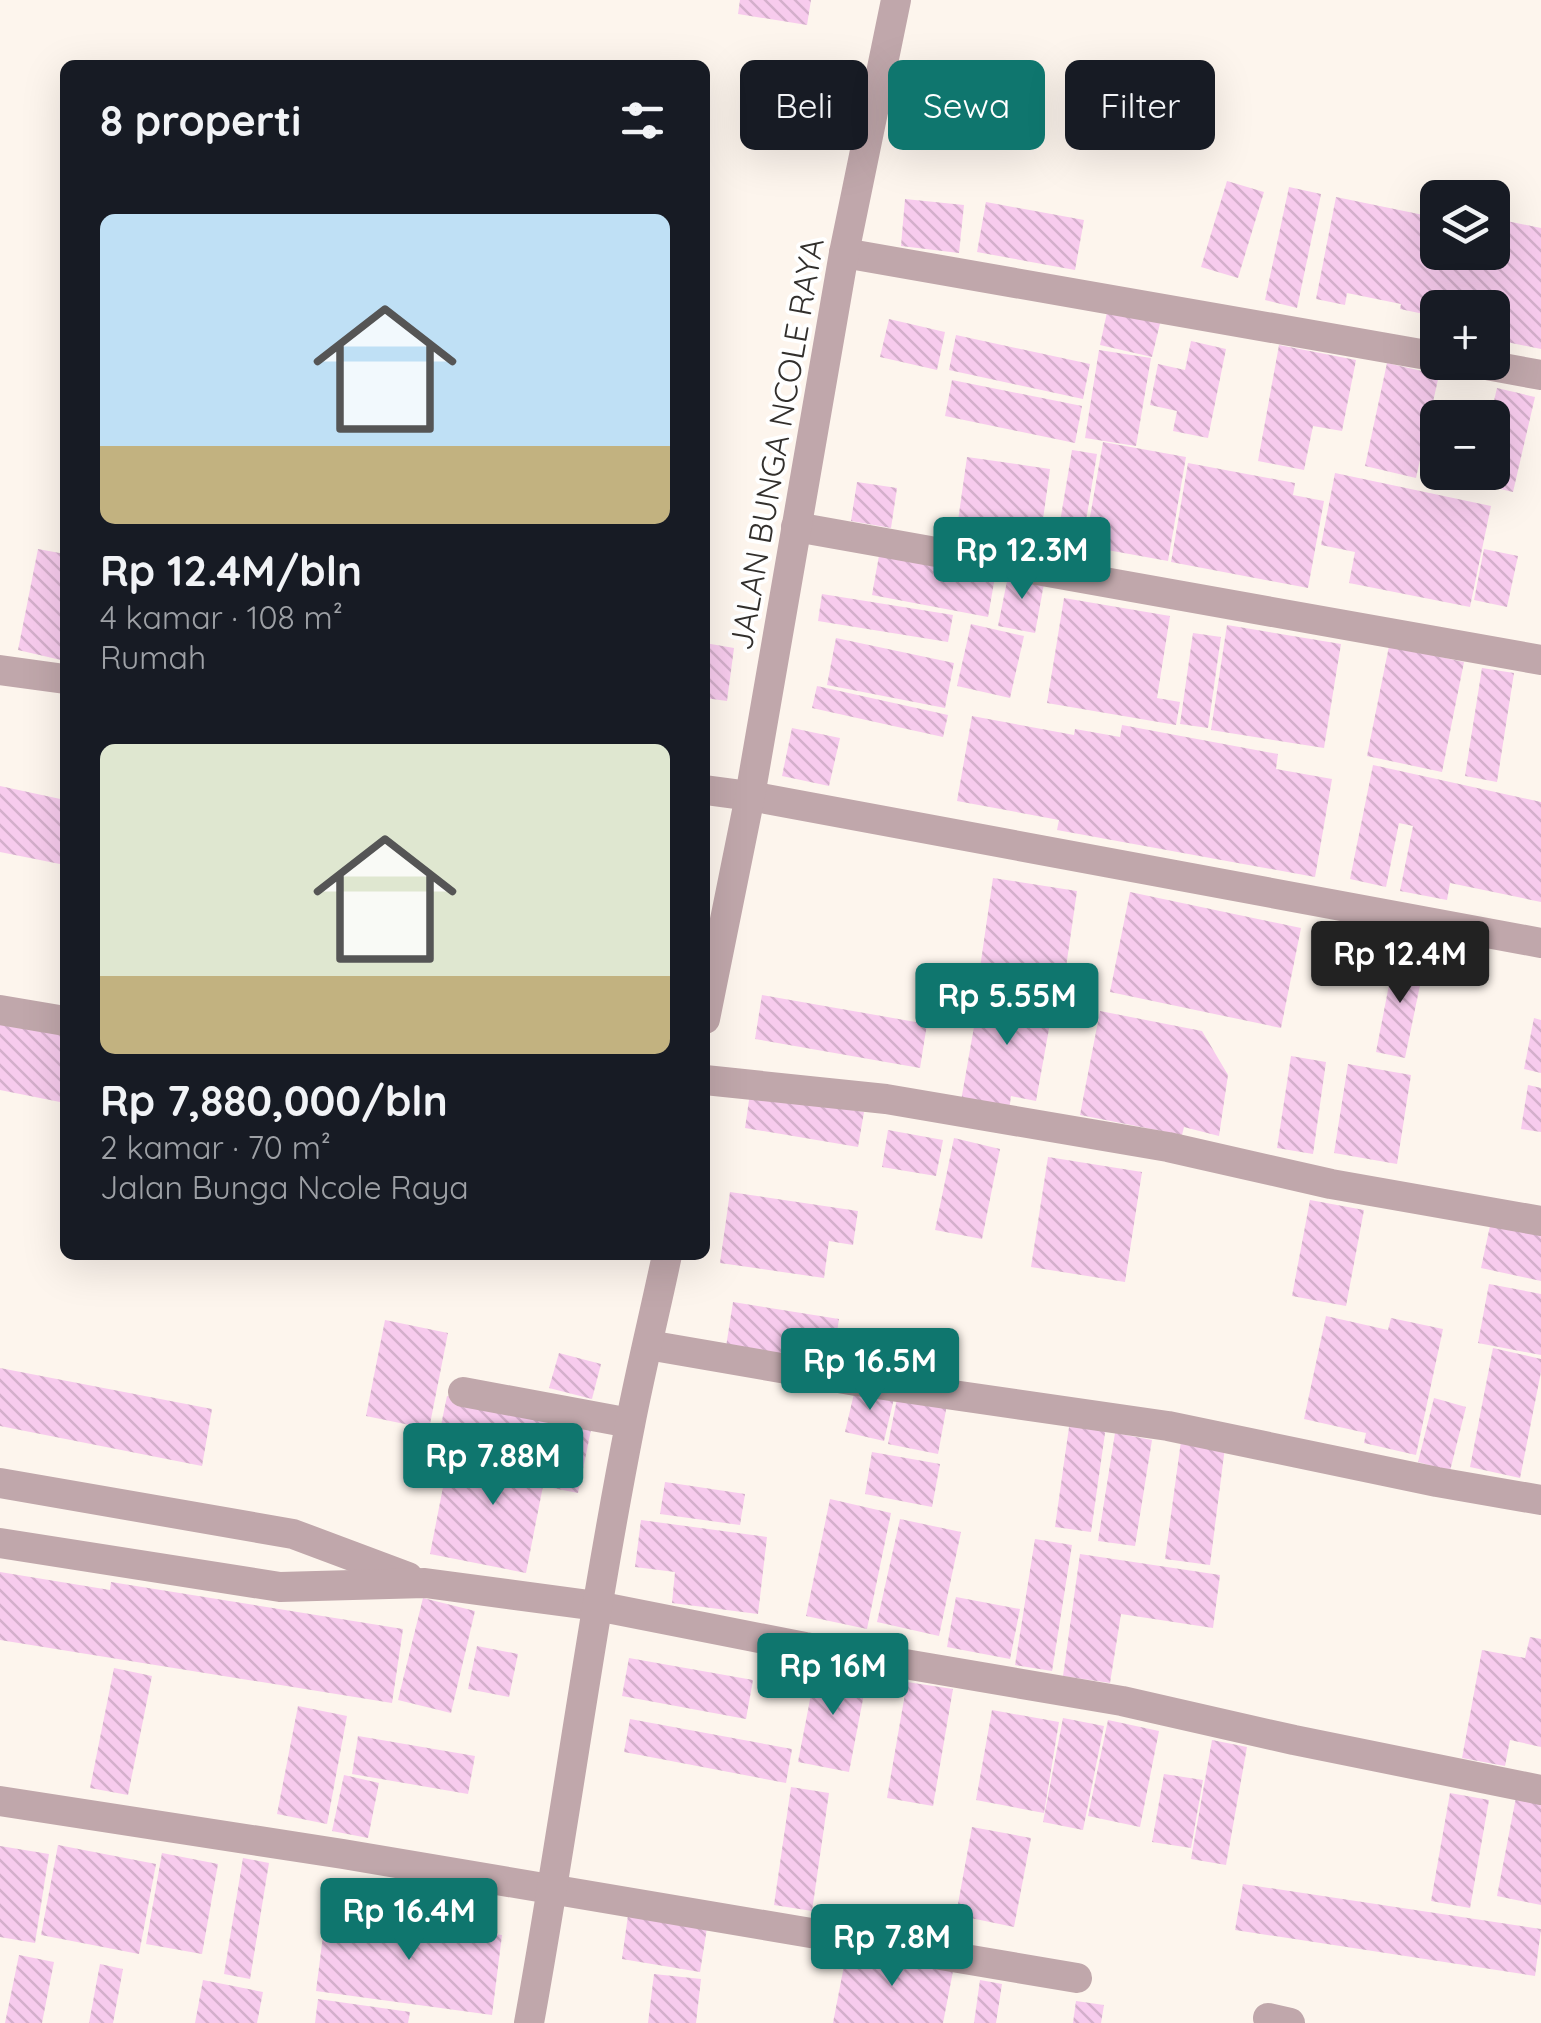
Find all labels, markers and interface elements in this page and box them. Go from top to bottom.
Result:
chip: Beli [740,60,868,150]
chip: Sewa [888,60,1045,150]
chip: Filter [1065,60,1215,150]
icon: filters [615,93,670,148]
text: 8 properti [100,94,301,147]
map controls [1420,180,1510,490]
button: layers [1420,180,1510,270]
street label: JALAN BUNGA NCOLE RAYA [720,235,832,653]
icon: home [295,279,475,459]
button: + [1420,290,1510,380]
button: − [1420,400,1510,490]
pin: Rp 12.3M [919,517,1125,602]
text: Rp 12.3M [955,529,1089,569]
text: Rp 12.4M/bln [100,544,362,597]
text: 4 kamar · 108 m² [100,597,343,637]
text: Rumah [100,637,206,677]
icon: home [295,809,475,989]
pin: Rp 12.4M [1297,921,1503,1006]
text: Rp 12.4M [1333,933,1467,973]
pin: Rp 5.55M [904,963,1110,1048]
text: Rp 5.55M [937,975,1077,1015]
text: Rp 7,880,000/bln [100,1074,448,1127]
text: 2 kamar · 70 m² [100,1127,331,1167]
text: Jalan Bunga Ncole Raya [100,1167,469,1207]
pin: Rp 16.5M [767,1328,973,1413]
text: Rp 16.5M [803,1340,937,1380]
pin: Rp 7.88M [390,1423,596,1508]
text: Rp 7.88M [425,1435,561,1475]
pin: Rp 16M [752,1633,914,1718]
text: Rp 16M [779,1645,887,1685]
pin: Rp 16.4M [306,1878,512,1963]
text: Rp 16.4M [342,1890,476,1930]
pin: Rp 7.8M [800,1904,984,1989]
text: Rp 7.8M [833,1916,951,1956]

